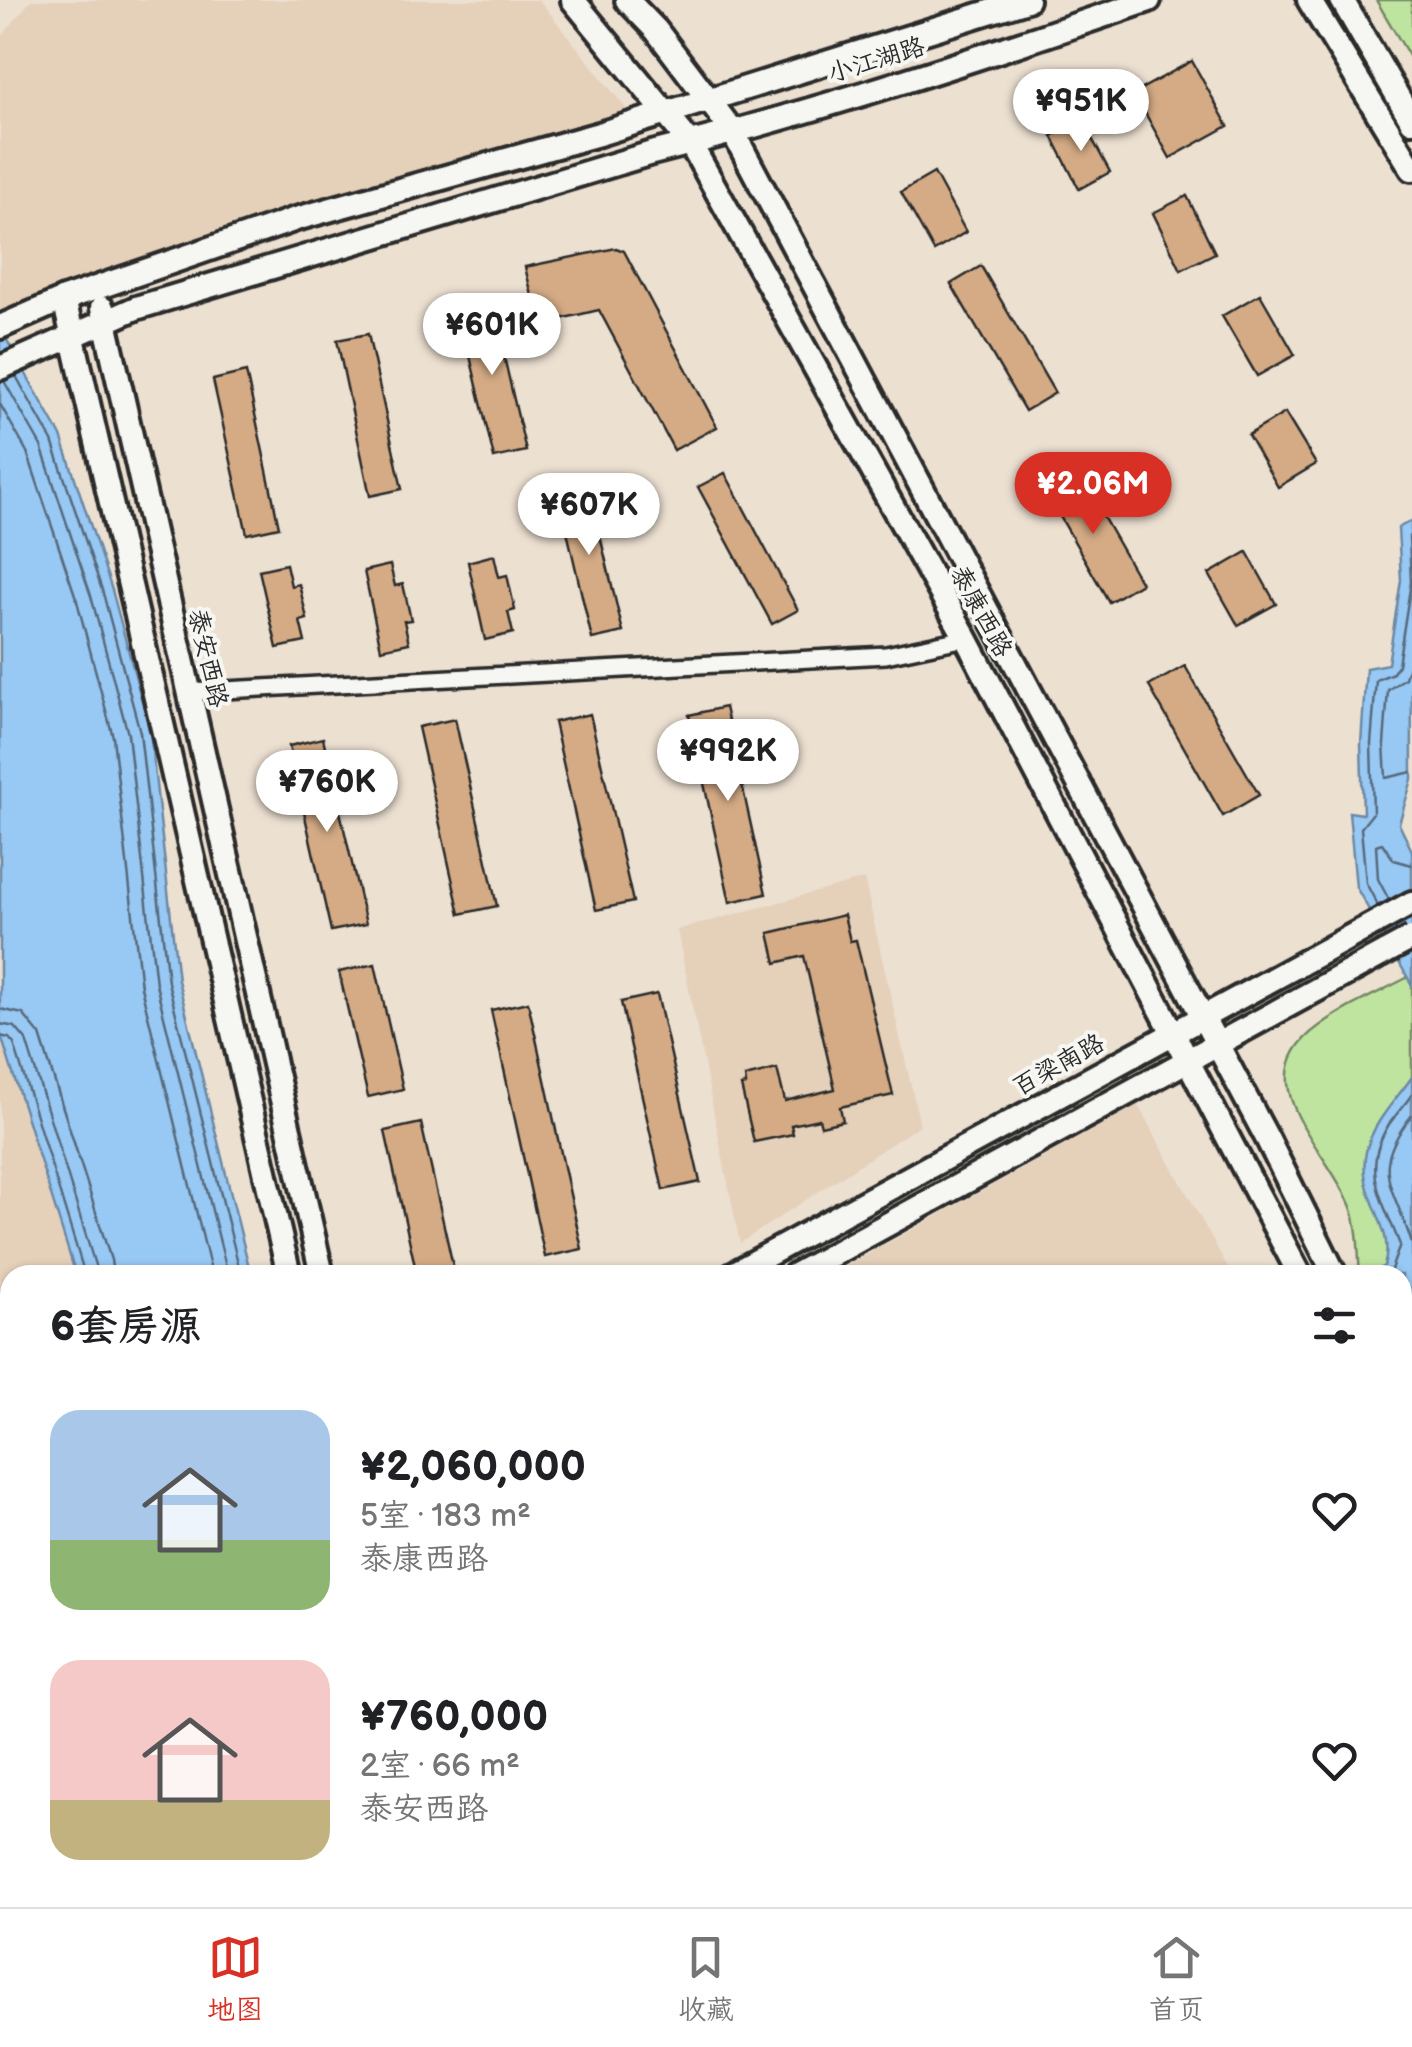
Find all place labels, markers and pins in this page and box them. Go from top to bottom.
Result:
pin: ¥951K [1011,69,1151,154]
pin: ¥601K [422,293,562,378]
pin: ¥2.06M [1012,452,1174,537]
pin: ¥607K [519,473,659,558]
pin: ¥992K [658,719,798,804]
pin: ¥760K [257,750,397,835]

